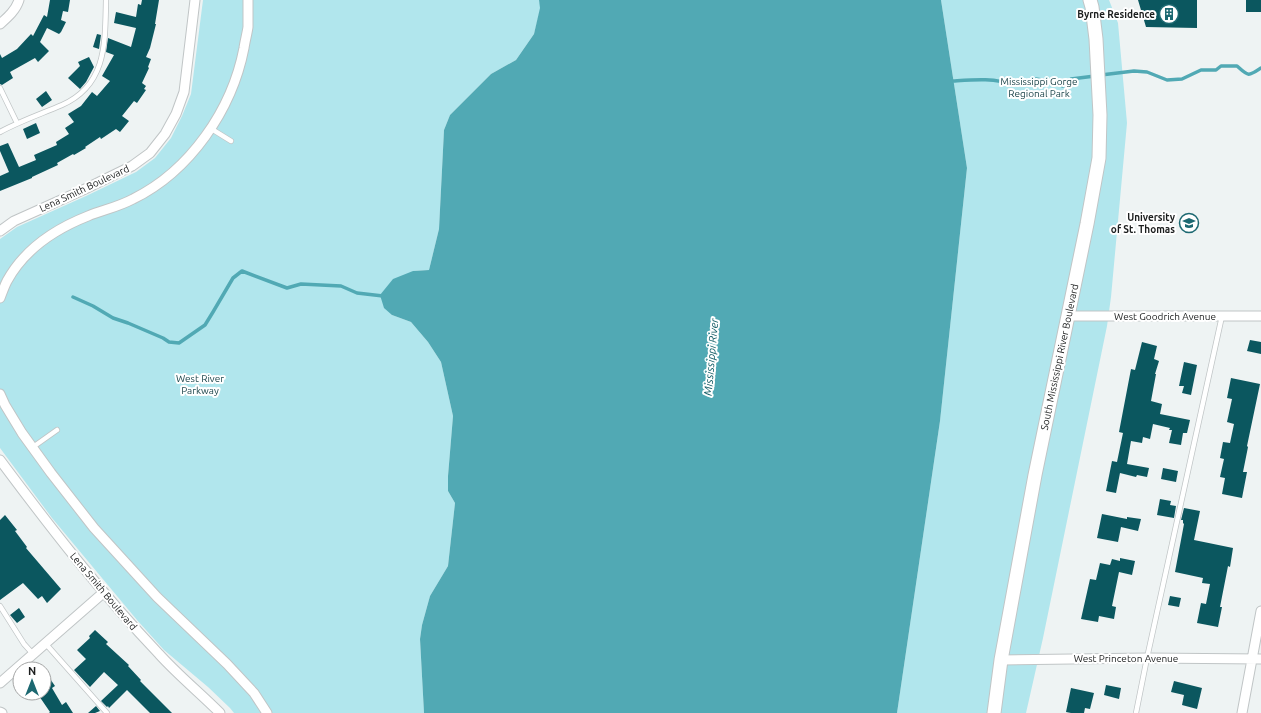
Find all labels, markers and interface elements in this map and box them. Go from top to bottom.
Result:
building icon: Byrne Residence [1158,3,1180,25]
place label: Byrne Residence [1077,9,1155,20]
park label: Mississippi Gorge Regional Park [1000,76,1078,99]
street label: Lena Smith Boulevard [38,163,131,214]
place label: University of St. Thomas [1111,212,1176,235]
school or university icon: University of St. Thomas [1178,212,1200,234]
street label: South Mississippi River Boulevard [1039,283,1080,431]
street label: West Goodrich Avenue [1114,311,1216,322]
water label: Mississippi River [702,317,720,396]
park label: West River Parkway [176,373,224,396]
street label: Lena Smith Boulevard [68,550,139,632]
street label: West Princeton Avenue [1074,653,1178,664]
north arrow [12,661,52,701]
text: N [28,665,36,677]

